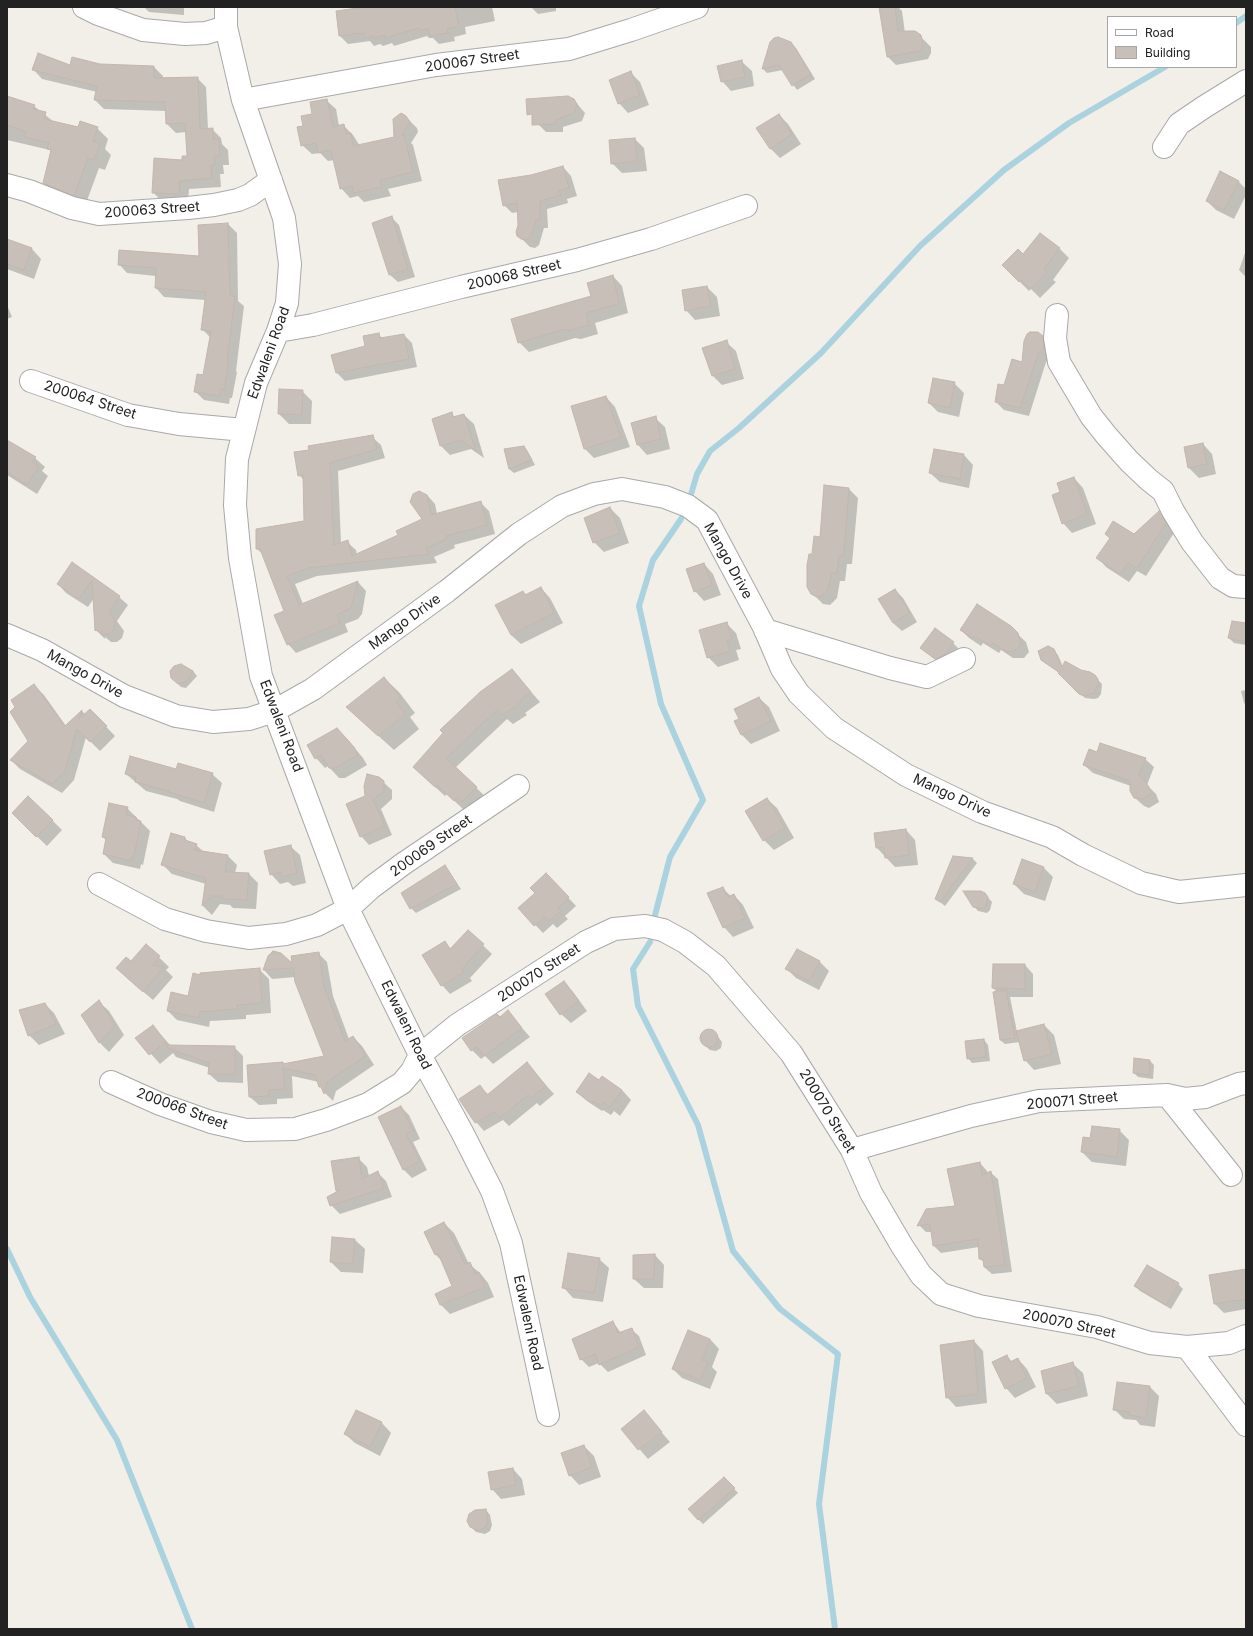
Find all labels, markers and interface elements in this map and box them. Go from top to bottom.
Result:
legend [1107,16,1237,68]
text: Road [1145,25,1174,40]
text: Building [1145,45,1190,60]
street label: 200067 Street [424,46,520,76]
street label: 200063 Street [104,198,200,222]
street label: 200068 Street [465,256,563,294]
street label: Edwaleni Road [244,304,294,402]
street label: 200064 Street [42,377,138,423]
street label: Mango Drive [700,520,756,602]
street label: Mango Drive [366,590,444,654]
street label: Mango Drive [44,646,126,702]
street label: Edwaleni Road [256,678,306,774]
street label: Mango Drive [910,771,994,821]
street label: 200069 Street [387,812,475,880]
street label: 200070 Street [495,940,583,1006]
street label: Edwaleni Road [377,978,435,1072]
street label: 200070 Street [795,1066,859,1156]
street label: 200066 Street [134,1085,230,1133]
street label: 200071 Street [1026,1089,1118,1113]
street label: Edwaleni Road [510,1274,546,1372]
street label: 200070 Street [1021,1306,1117,1342]

